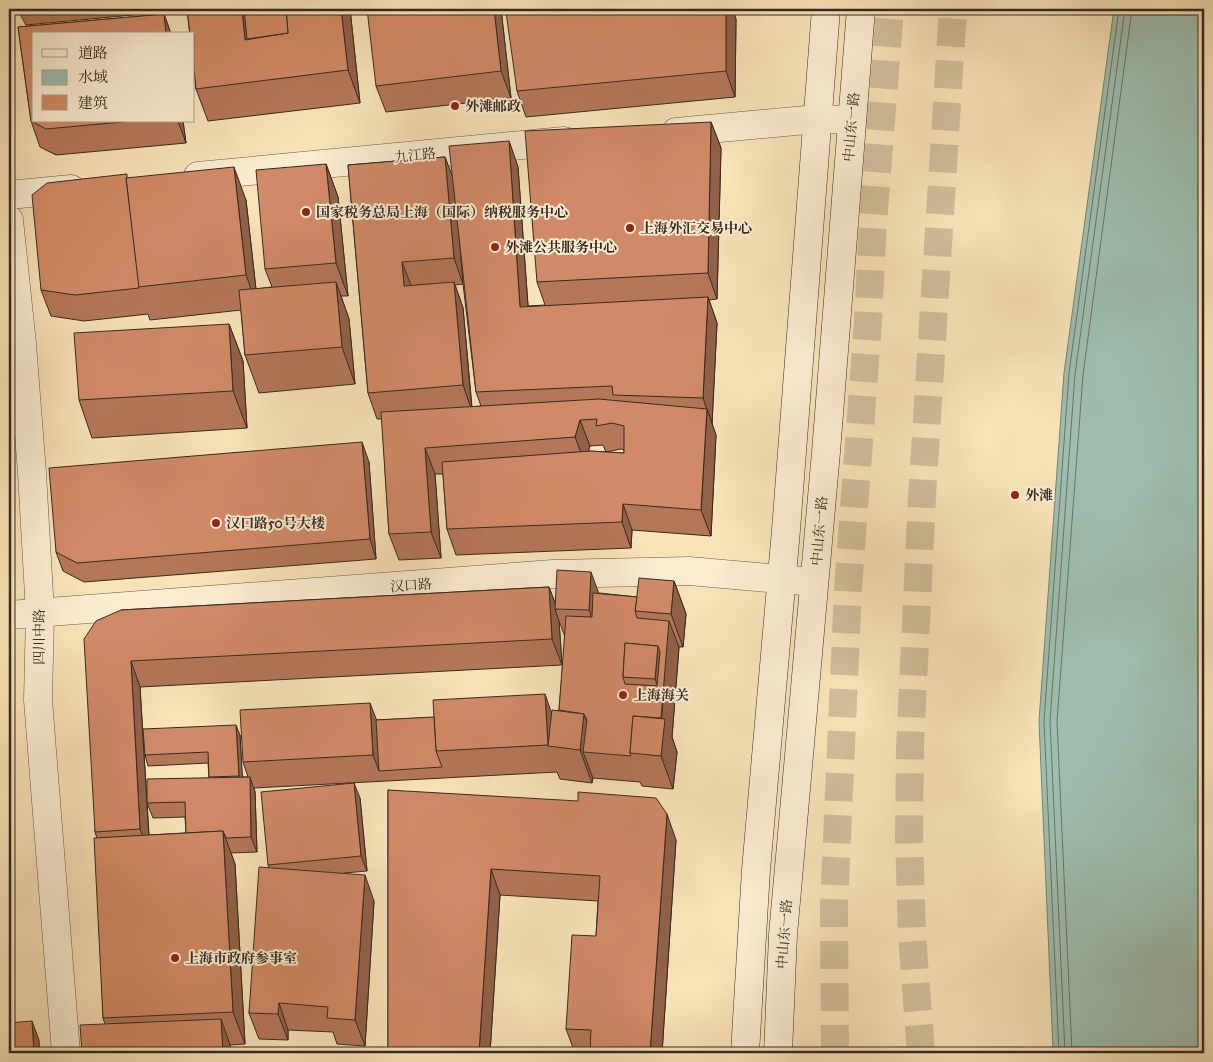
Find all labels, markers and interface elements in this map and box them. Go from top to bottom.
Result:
legend [32,32,195,122]
text: 道路 [78,44,108,62]
text: 水域 [78,68,108,86]
street label: 中山东一路 [840,91,863,163]
text: 建筑 [78,94,108,112]
place label: 外滩邮政 [465,98,521,115]
marker: 外滩邮政 [449,100,461,112]
street label: 九江路 [393,145,437,166]
place label: 国家税务总局上海（国际）纳税服务中心 [316,204,568,221]
marker: 国家税务总局上海（国际）纳税服务中心 [300,206,312,218]
place label: 上海外汇交易中心 [640,220,752,237]
marker: 上海外汇交易中心 [624,222,636,234]
place label: 外滩公共服务中心 [505,239,617,256]
marker: 外滩公共服务中心 [489,241,501,253]
place label: 外滩 [1025,487,1053,504]
marker: 外滩 [1009,489,1021,501]
street label: 中山东一路 [808,495,831,567]
place label: 汉口路50号大楼 [226,515,325,532]
marker: 汉口路50号大楼 [210,517,222,529]
street label: 汉口路 [389,576,433,595]
street label: 四川中路 [31,609,48,665]
place label: 上海海关 [633,687,689,704]
marker: 上海海关 [617,689,629,701]
street label: 中山东一路 [774,899,795,970]
place label: 上海市政府参事室 [185,950,297,967]
marker: 上海市政府参事室 [169,952,181,964]

